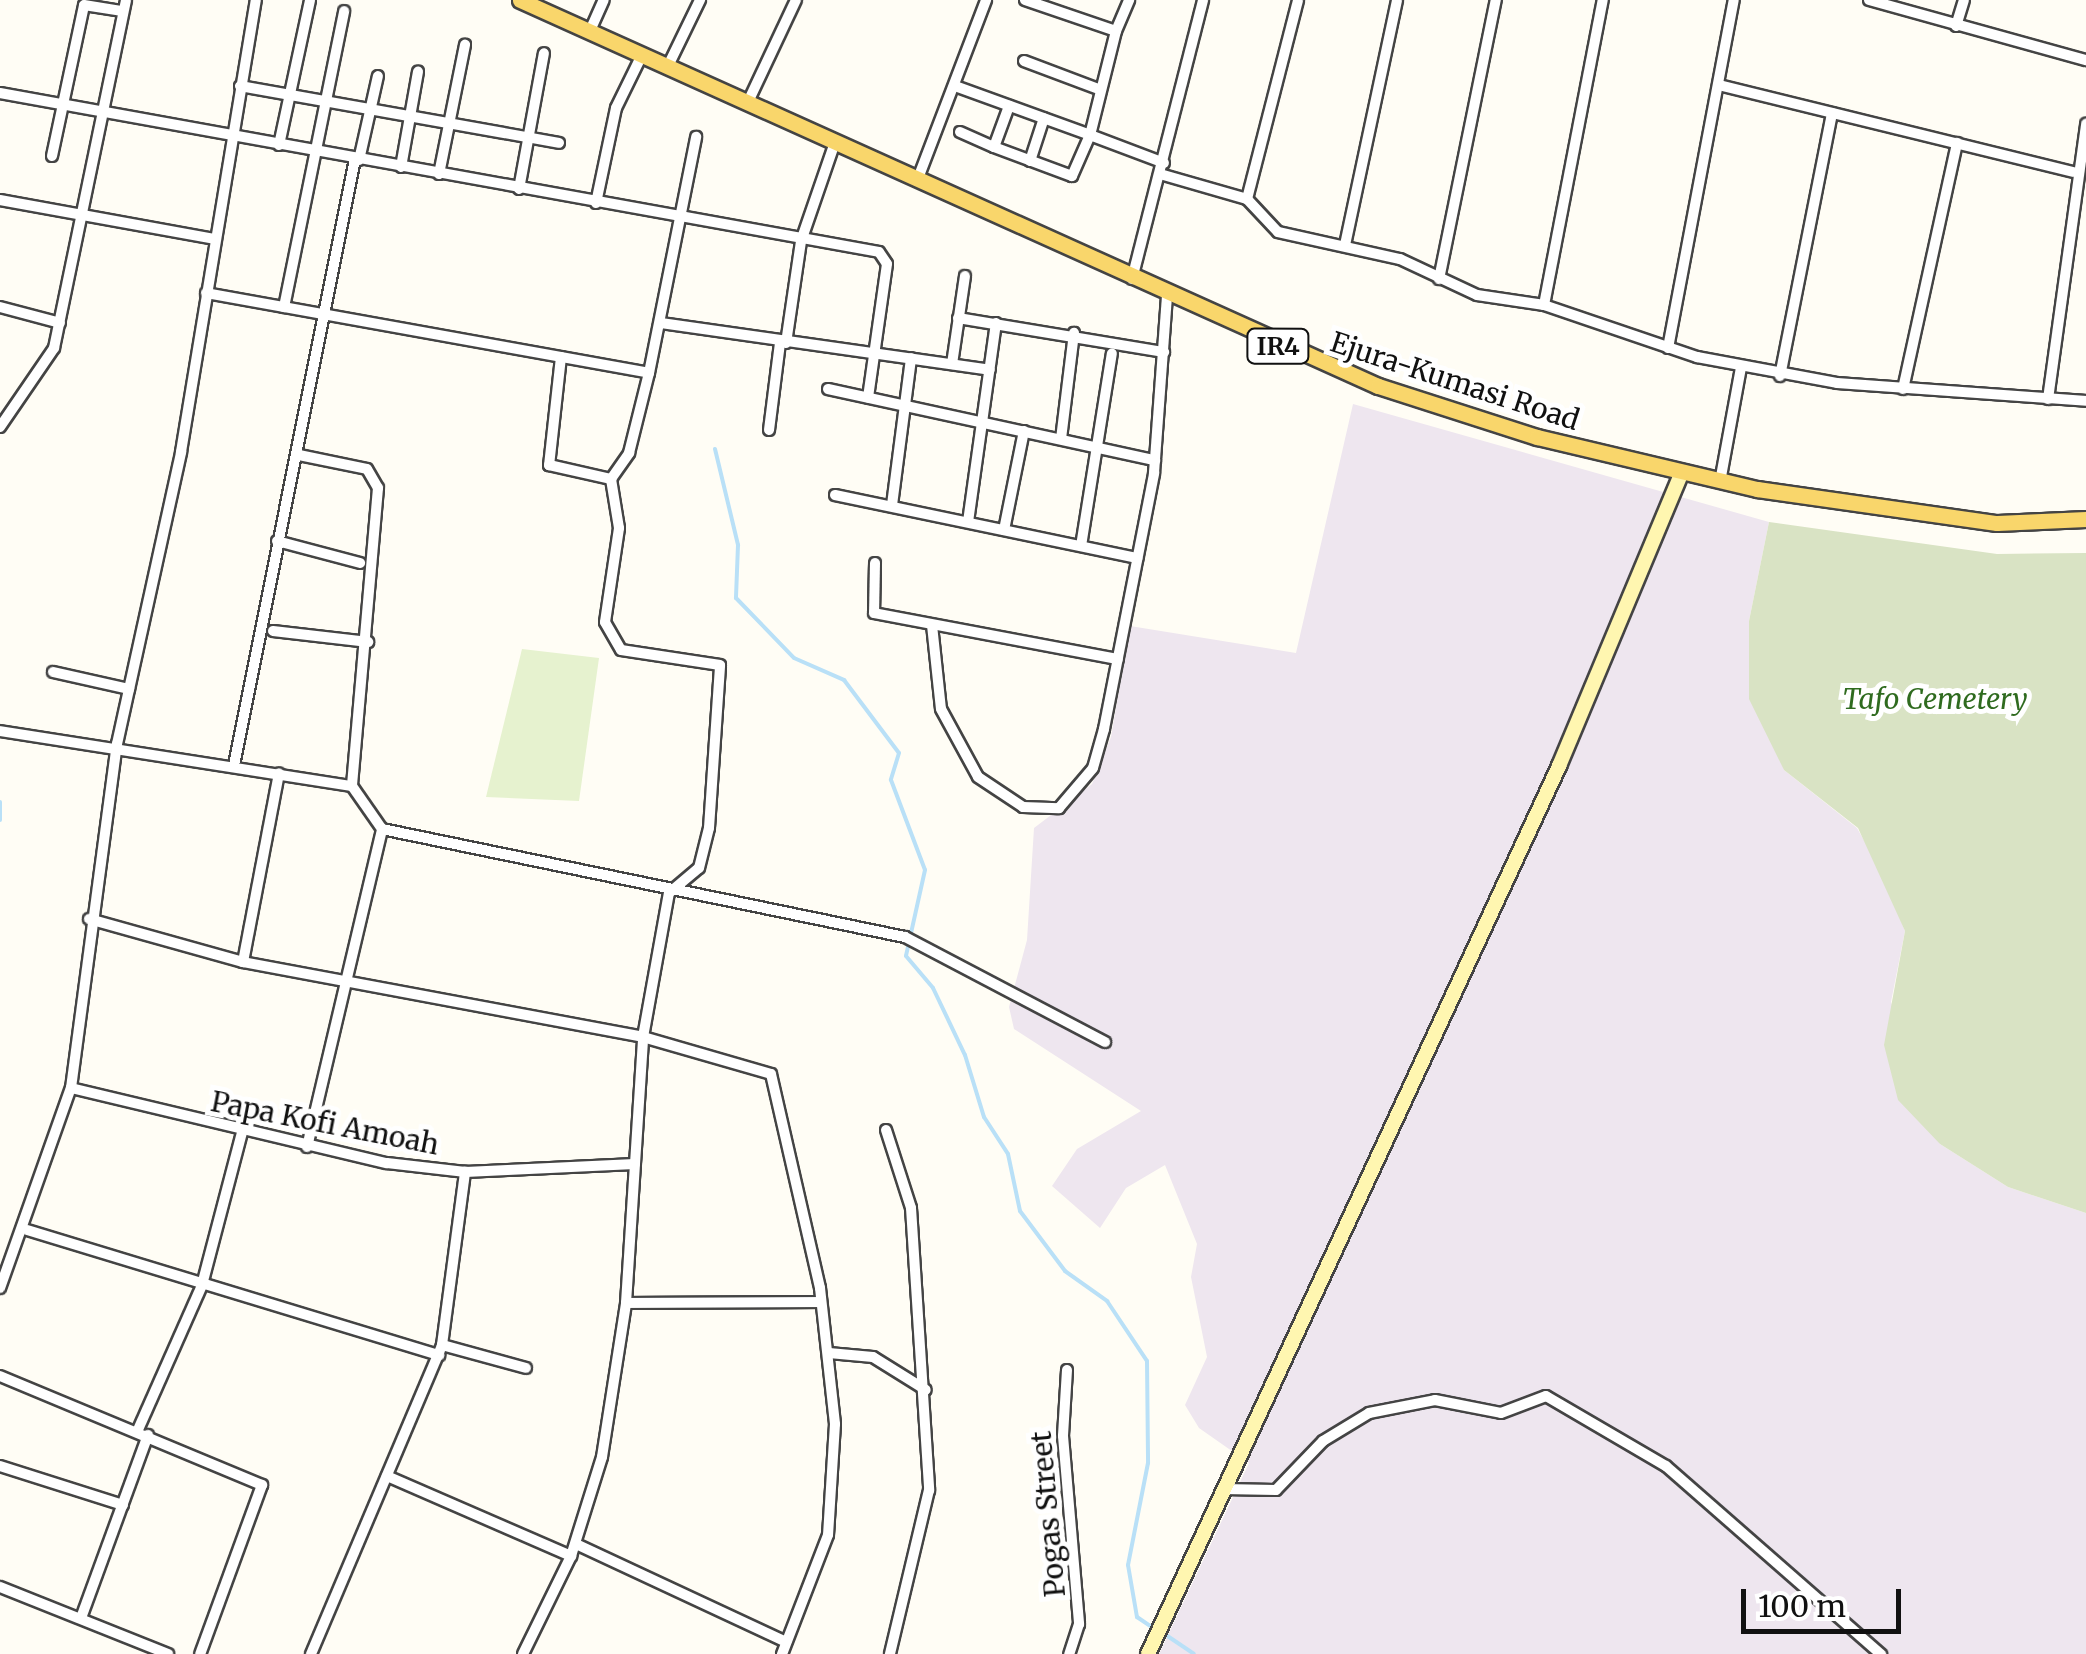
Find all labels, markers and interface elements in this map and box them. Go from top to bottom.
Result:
street label: Ejura-Kumasi Road [1326,325,1584,437]
road number: IR4 [1246,326,1310,366]
park label: Tafo Cemetery [1842,682,2028,716]
street label: Papa Kofi Amoah [208,1084,442,1162]
street label: Pogas Street [1024,1430,1072,1598]
scale bar [1746,1569,1906,1631]
text: 100 m [1758,1587,1846,1625]

